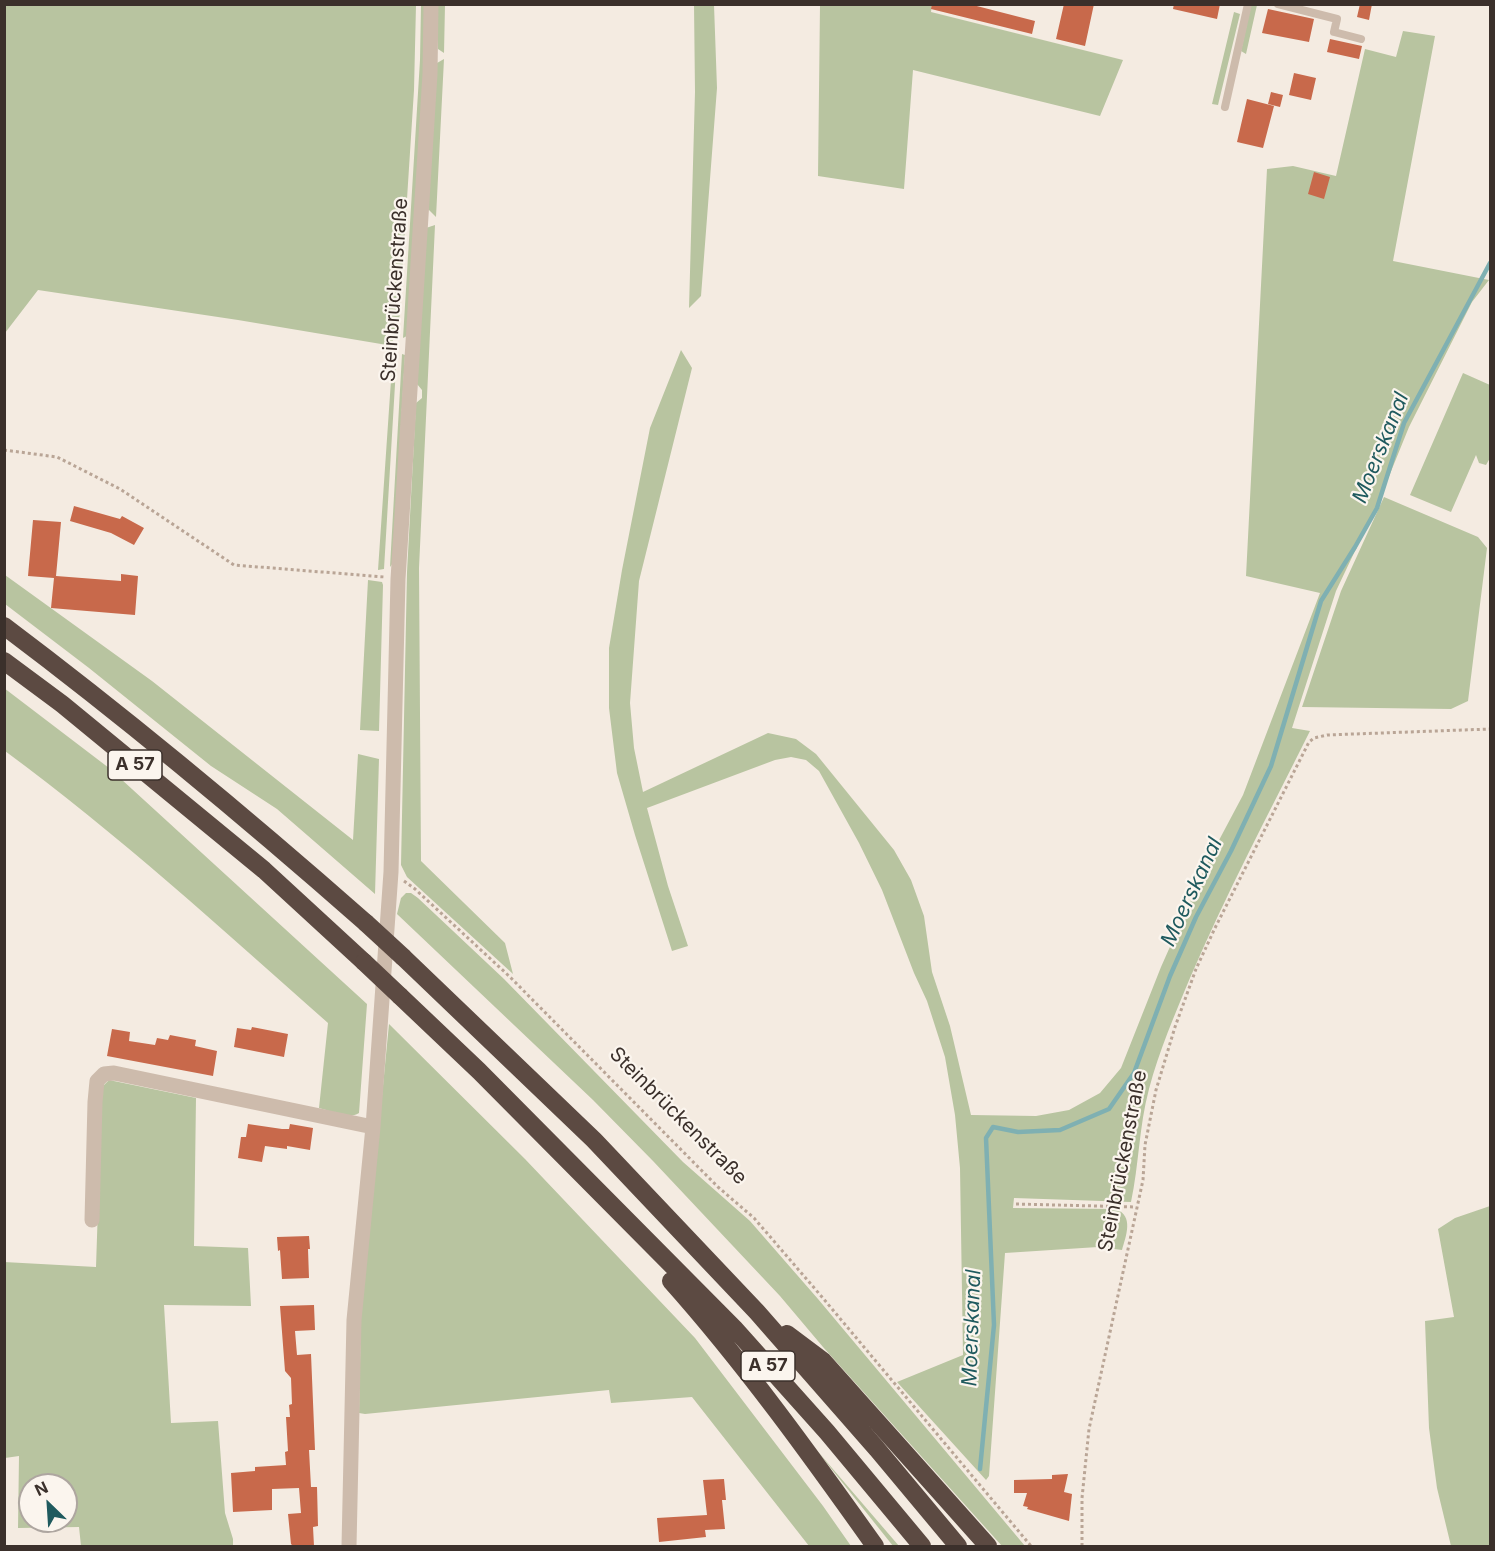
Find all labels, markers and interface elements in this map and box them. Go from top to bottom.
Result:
street label: Steinbrückenstraße [377,197,413,383]
water label: Moerskanal [1347,389,1415,507]
road number: A 57 [108,750,162,780]
water label: Moerskanal [1156,834,1228,950]
street label: Steinbrückenstraße [604,1042,752,1190]
street label: Steinbrückenstraße [1094,1068,1152,1254]
water label: Moerskanal [957,1269,987,1387]
road number: A 57 [741,1351,795,1381]
north arrow [18,1473,78,1533]
text: N [31,1477,51,1500]

